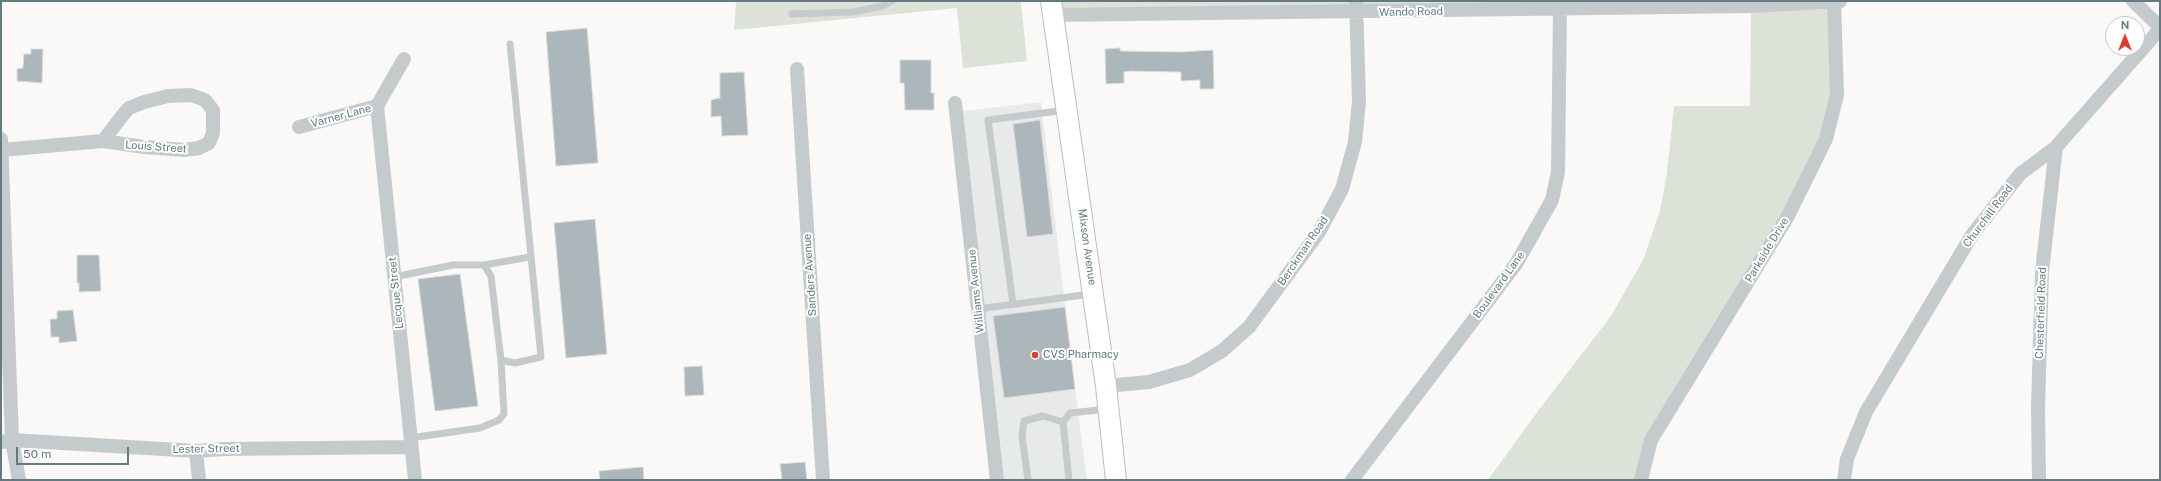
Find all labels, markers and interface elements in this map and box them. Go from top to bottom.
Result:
street label: Wando Road [1379,5,1443,19]
north arrow [2105,16,2145,56]
text: N [2121,19,2129,31]
street label: Varner Lane [309,102,373,130]
street label: Louis Street [125,138,187,156]
street label: Churchill Road [1960,182,2016,250]
street label: Mixson Avenue [1075,208,1099,286]
street label: Berckman Road [1275,214,1331,288]
street label: Parkside Drive [1742,215,1792,285]
street label: Sanders Avenue [801,233,819,317]
street label: Williams Avenue [965,249,987,333]
street label: Boulevard Lane [1470,249,1528,321]
street label: Lecque Street [386,256,406,330]
street label: Chesterfield Road [2033,267,2049,359]
place label: CVS Pharmacy [1043,348,1119,362]
marker: CVS Pharmacy [1030,350,1040,360]
scale bar [18,439,131,465]
street label: Lester Street [172,442,240,456]
text: 50 m [23,447,51,461]

